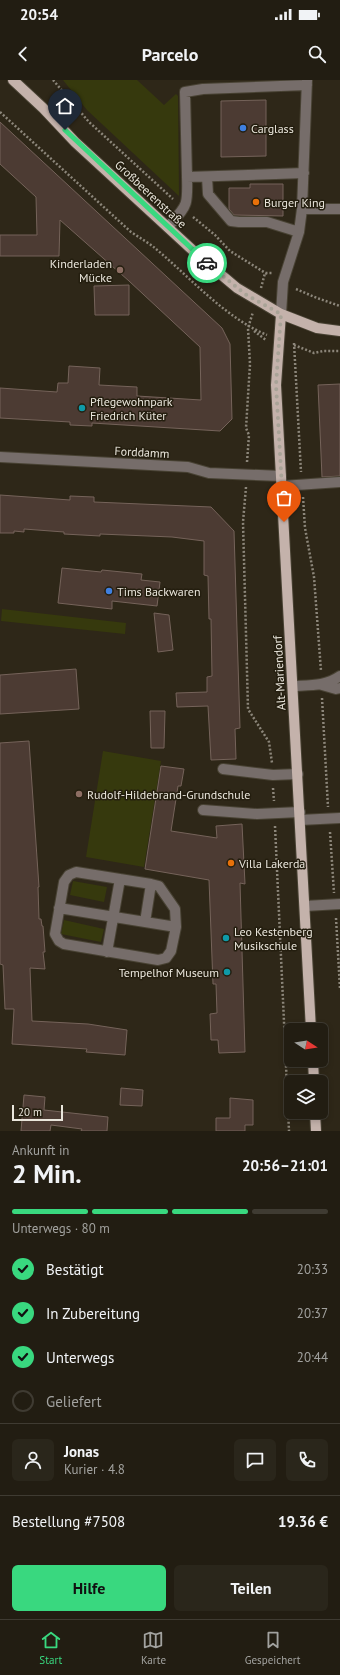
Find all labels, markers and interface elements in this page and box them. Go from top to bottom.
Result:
text: 20:54 [20,5,58,24]
icon: back [12,43,34,65]
text: Parcelo [142,43,198,66]
icon: search [306,43,328,65]
pin [48,89,82,130]
icon: home [54,95,76,117]
place label: Carglass [251,121,294,136]
marker: Carglass [238,123,248,133]
street label: Großbeerenstraße [112,157,190,231]
place label: Burger King [264,195,325,210]
marker: Burger King [251,197,261,207]
courier [187,243,227,283]
icon: car [196,252,218,274]
place label: Kinderladen Mücke [50,256,112,285]
marker: Kinderladen Mücke [115,265,125,275]
place label: Pflegewohnpark Friedrich Küter [90,394,173,423]
marker: Pflegewohnpark Friedrich Küter [77,403,87,413]
street label: Forddamm [114,443,170,461]
pin [267,481,301,522]
icon: bag [273,487,295,509]
place label: Tims Backwaren [117,584,201,599]
marker: Tims Backwaren [104,586,114,596]
street label: Alt-Mariendorf [269,634,288,711]
place label: Rudolf-Hildebrand-Grundschule [87,787,250,802]
marker: Rudolf-Hildebrand-Grundschule [74,789,84,799]
place label: Villa Lakerda [238,856,305,871]
marker: Villa Lakerda [226,858,236,868]
place label: Leo Kestenberg Musikschule [234,924,313,953]
marker: Leo Kestenberg Musikschule [221,933,231,943]
place label: Tempelhof Museum [119,965,219,980]
marker: Tempelhof Museum [222,967,232,977]
north arrow [284,1023,328,1067]
map controls [284,1023,328,1119]
button: layers [284,1075,328,1119]
scale bar [12,1103,63,1122]
text: 20 m [18,1105,42,1119]
text: Ankunft in [12,1142,69,1159]
text: 20:56–21:01 [242,1156,328,1175]
text: 2 Min. [12,1157,82,1190]
text: Unterwegs · 80 m [12,1220,110,1237]
icon: check [12,1258,34,1280]
text: Bestätigt [46,1260,103,1279]
text: 20:33 [297,1261,328,1278]
icon: check [12,1302,34,1324]
text: In Zubereitung [46,1304,140,1323]
text: 20:37 [297,1305,328,1322]
icon: check [12,1346,34,1368]
text: Unterwegs [46,1348,114,1367]
text: 20:44 [297,1349,328,1366]
text: Geliefert [46,1392,102,1411]
button: person [12,1439,54,1481]
button: chat [234,1439,276,1481]
button: phone [286,1439,328,1481]
text: Jonas [64,1442,99,1461]
text: Kurier · 4.8 [64,1461,125,1478]
text: Bestellung #7508 [12,1512,125,1531]
text: 19.36 € [278,1512,328,1531]
button: Hilfe [12,1565,166,1611]
button: Teilen [174,1565,328,1611]
tab: Start [39,1629,62,1667]
tab: Karte [141,1629,166,1667]
tab: Gespeichert [245,1629,301,1667]

